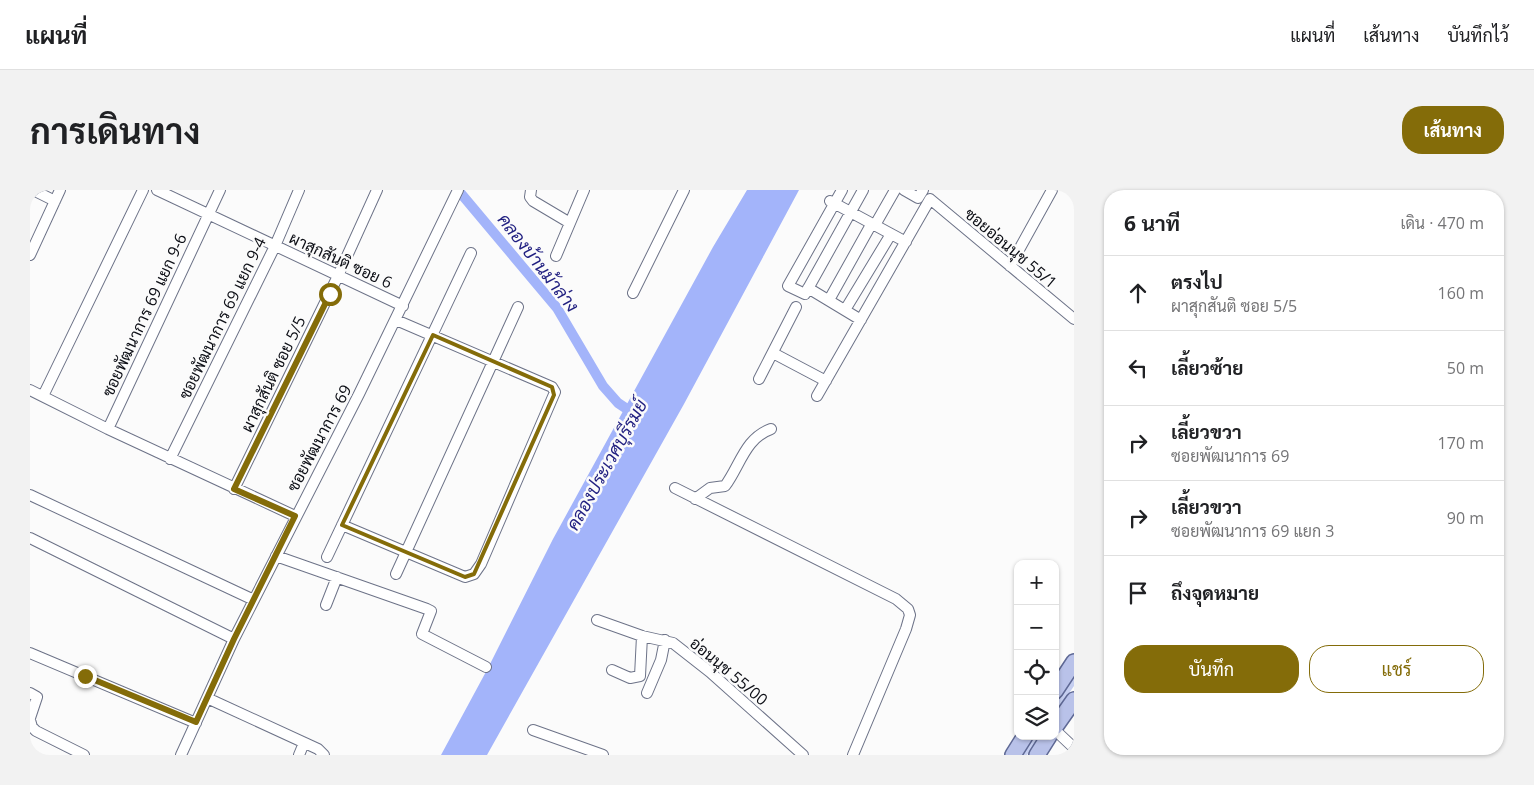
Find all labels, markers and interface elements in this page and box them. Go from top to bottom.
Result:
text: แผนที่ [25,18,87,51]
text: แผนที่ [1290,23,1335,47]
text: เส้นทาง [1363,23,1419,47]
text: บันทึกไว้ [1447,23,1509,47]
button: เส้นทาง [1402,106,1504,154]
text: การเดินทาง [30,107,200,154]
street label: ซอยอ่อนนุช 55/1 [959,203,1062,294]
water label: คลองบ้านม้าล่าง [493,208,585,317]
text: 6 นาที [1124,209,1180,237]
text: เดิน · 470 m [1400,212,1484,234]
street label: ผาสุกสันติ ซอย 6 [286,227,396,294]
street label: ซอยพัฒนาการ 69 แยก 9-6 [96,230,192,400]
street label: ซอยพัฒนาการ 69 แยก 9-4 [173,233,271,403]
text: ตรงไป [1171,269,1223,295]
icon: ahead [1124,279,1152,307]
text: 160 m [1438,282,1484,304]
route start [319,283,342,306]
text: ผาสุกสันติ ซอย 5/5 [1171,295,1297,317]
street label: ผาสุกสันติ ซอย 5/5 [235,312,311,436]
icon: left [1124,354,1152,382]
text: เลี้ยวซ้าย [1171,355,1243,381]
text: 50 m [1447,357,1484,379]
street label: ซอยพัฒนาการ 69 [282,381,356,495]
water label: คลองประเวศบุรีรมย์ [560,392,654,535]
text: เลี้ยวขวา [1171,419,1242,445]
icon: right [1124,429,1152,457]
text: 170 m [1438,432,1484,454]
text: ซอยพัฒนาการ 69 [1171,445,1289,467]
text: เลี้ยวขวา [1171,494,1242,520]
icon: right [1124,504,1152,532]
text: 90 m [1447,507,1484,529]
text: ซอยพัฒนาการ 69 แยก 3 [1171,520,1334,542]
map controls [1014,560,1059,740]
button: + [1014,560,1059,605]
icon: arrive [1124,579,1152,607]
text: ถึงจุดหมาย [1171,580,1259,606]
button: − [1014,605,1059,650]
street label: อ่อนนุช 55/00 [685,632,773,711]
button: บันทึก [1124,645,1299,693]
button: แชร์ [1309,645,1484,693]
button: locate [1014,650,1059,695]
route end [74,665,97,688]
button: layers [1014,695,1059,740]

